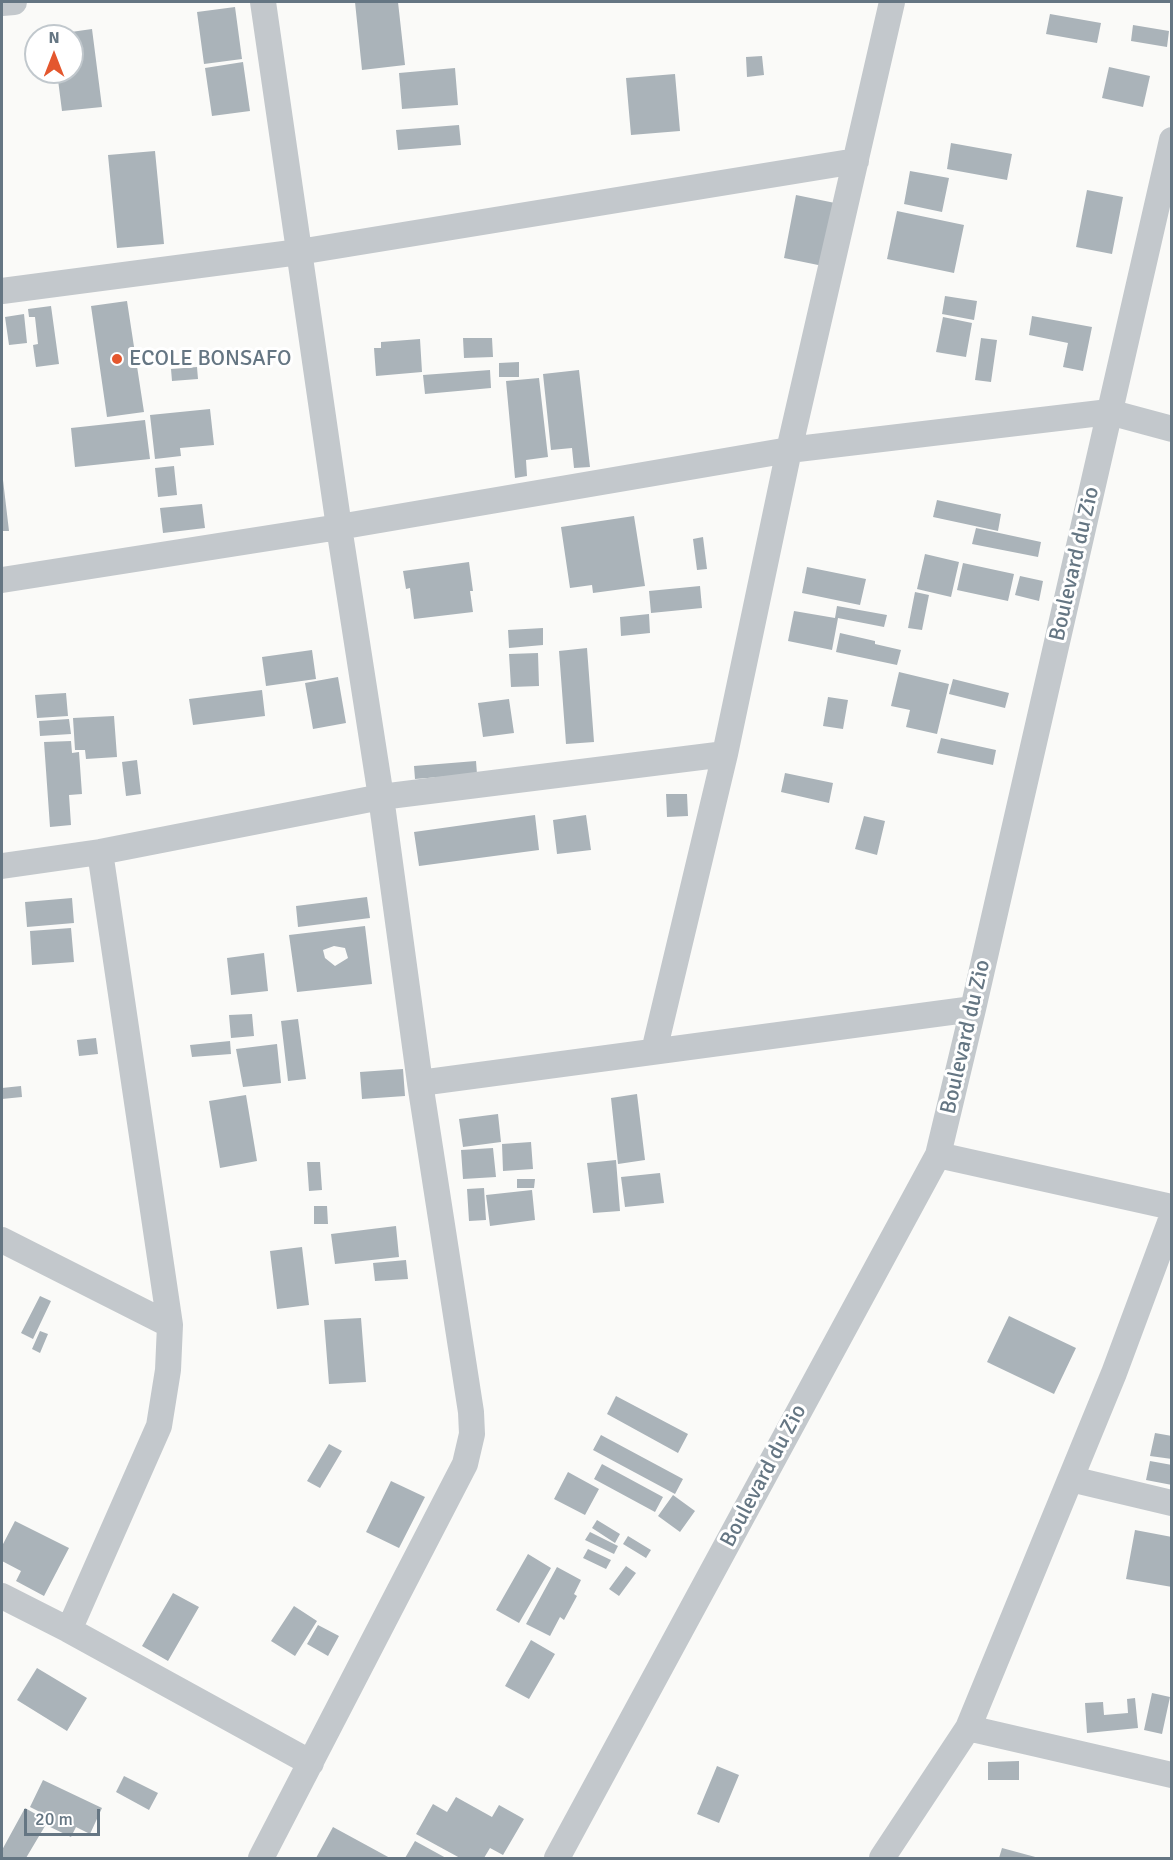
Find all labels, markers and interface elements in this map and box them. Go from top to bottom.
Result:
north arrow [24,24,84,84]
text: N [48,28,60,48]
place label: ECOLE BONSAFO [129,346,292,372]
marker: ECOLE BONSAFO [110,352,124,366]
street label: Boulevard du Zio [1044,484,1106,644]
street label: Boulevard du Zio [935,957,997,1117]
street label: Boulevard du Zio [715,1400,813,1552]
scale bar [27,1797,104,1835]
text: 20 m [35,1808,73,1830]

